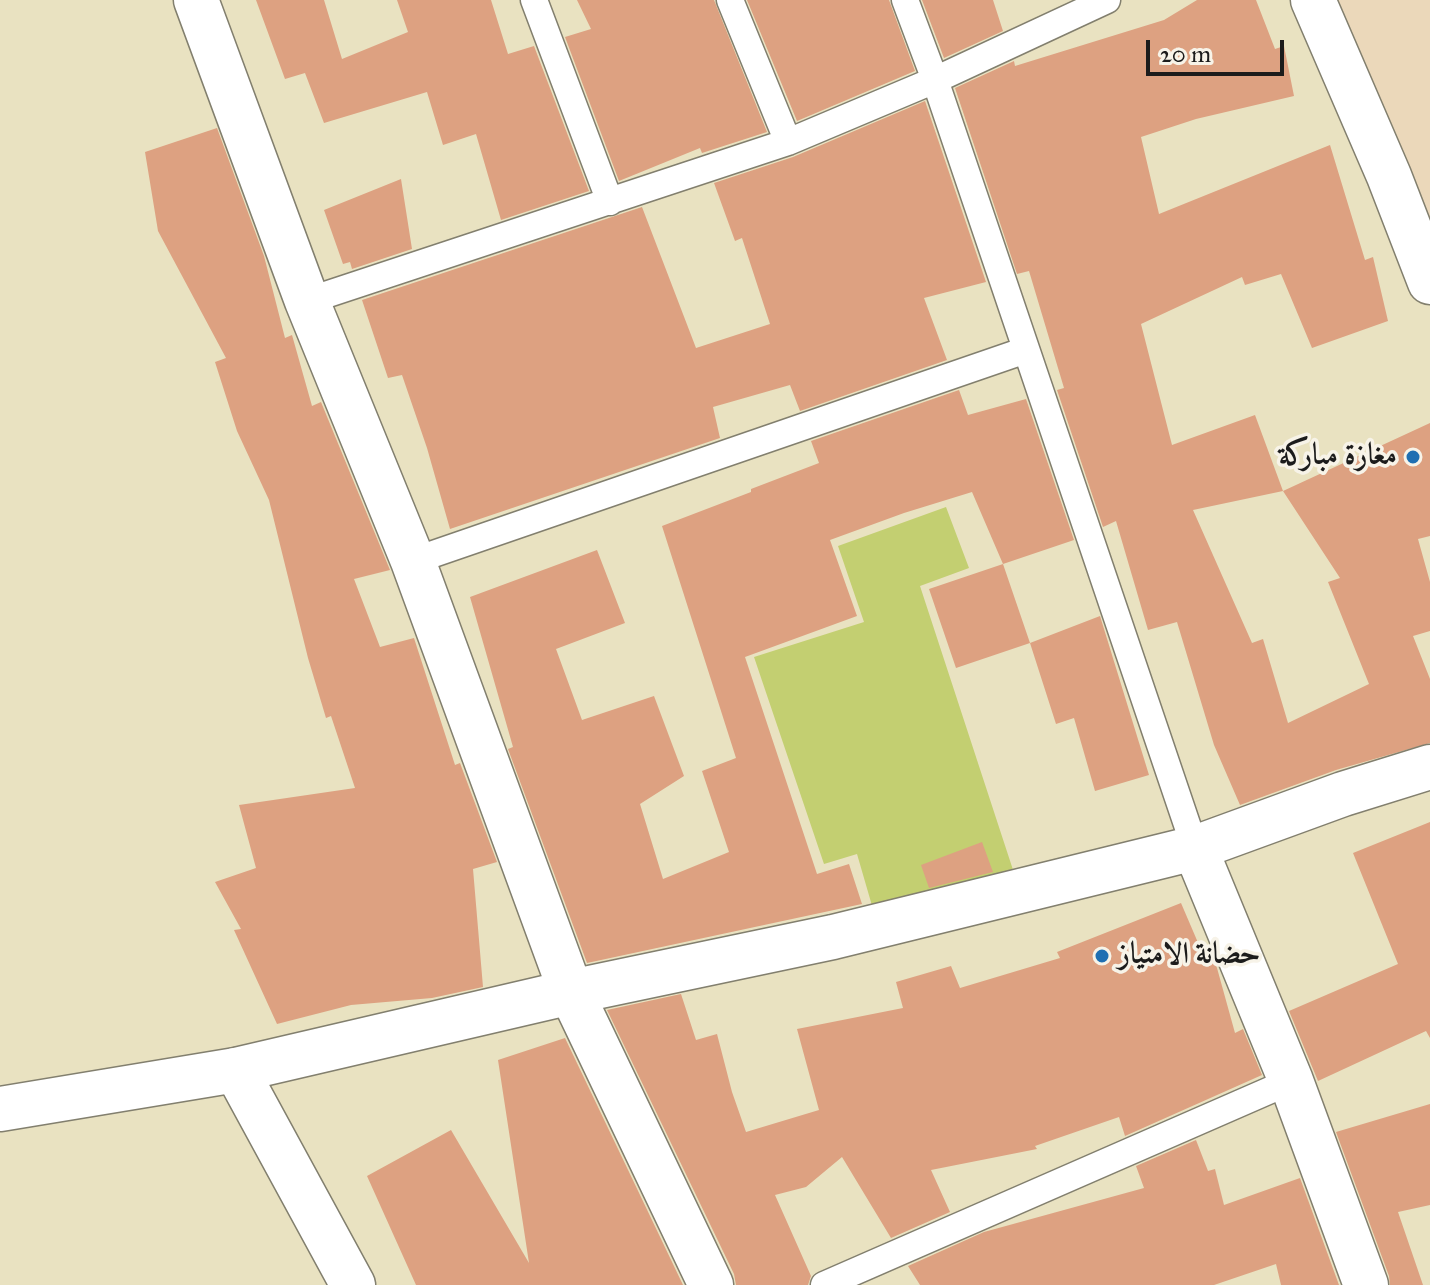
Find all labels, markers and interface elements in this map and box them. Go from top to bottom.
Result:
scale bar [1150,24,1288,74]
text: 20 m [1160,39,1211,69]
place label: مغازة مباركة [1279,439,1397,475]
marker: مغازة مباركة [1404,448,1422,466]
place label: حضانة الامتياز [1118,938,1261,974]
marker: حضانة الامتياز [1093,947,1111,965]

